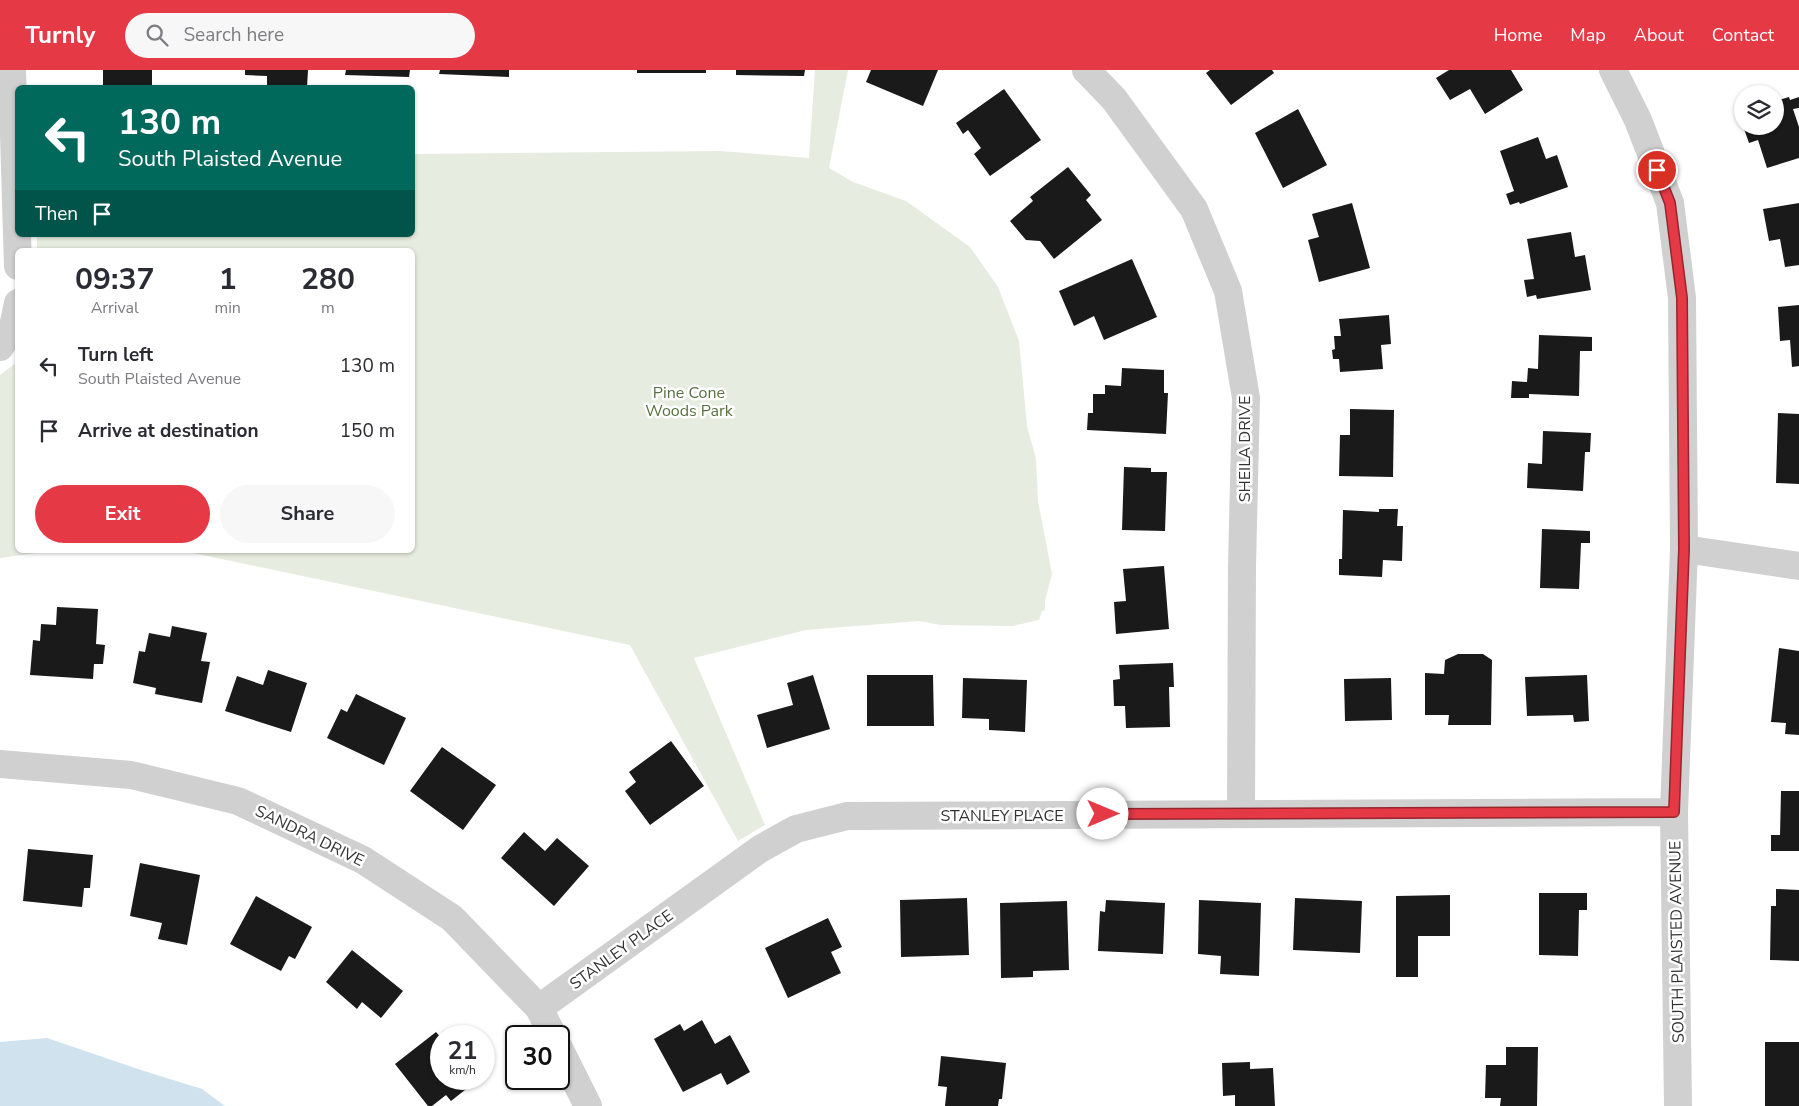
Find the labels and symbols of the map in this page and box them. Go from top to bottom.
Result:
pin [1636,149,1678,191]
park label: Pine Cone Woods Park [645,382,734,422]
street label: SHEILA DRIVE [1234,396,1256,502]
position arrow [1076,787,1128,839]
street label: SANDRA DRIVE [251,800,368,872]
street label: STANLEY PLACE [940,805,1064,827]
street label: SOUTH PLAISTED AVENUE [1664,841,1690,1043]
street label: STANLEY PLACE [565,905,678,995]
speed limit sign: 30 [505,1025,570,1090]

